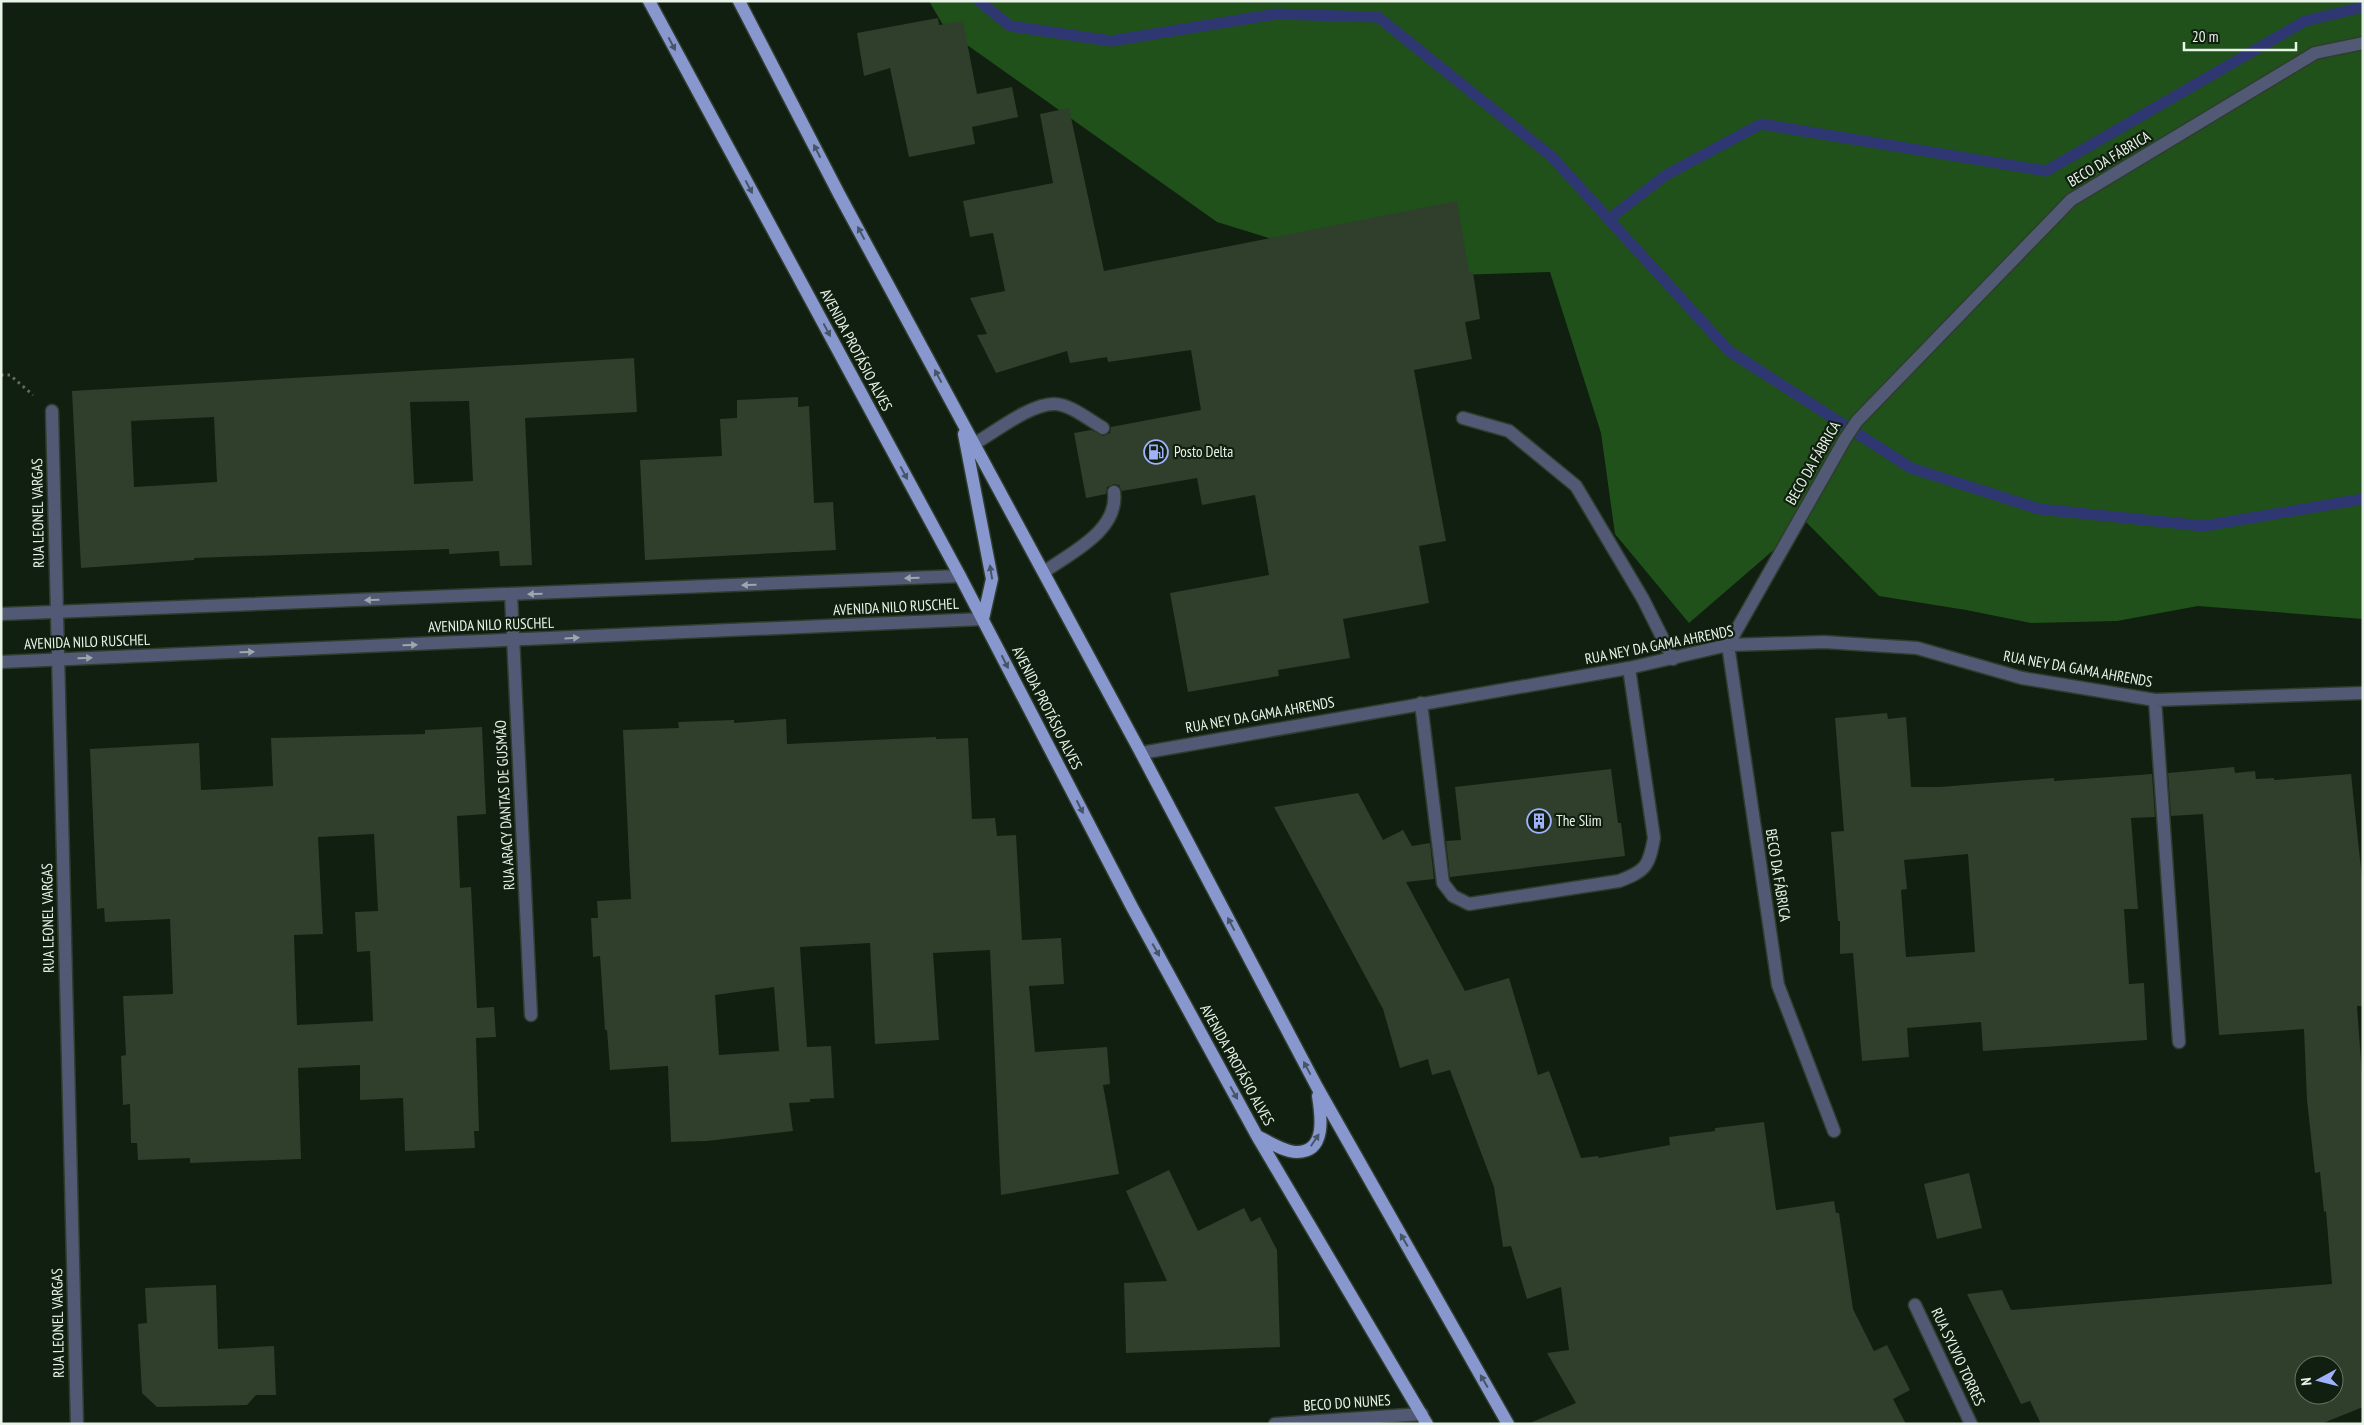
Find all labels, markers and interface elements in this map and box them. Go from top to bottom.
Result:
scale bar [2184,20,2296,52]
text: 20 m [2192,27,2218,46]
one-way arrow [668,37,676,51]
street label: BECO DA FÁBRICA [2064,126,2154,191]
one-way arrow [813,143,821,158]
one-way arrow [745,180,754,194]
one-way arrow [856,227,865,240]
street label: AVENIDA PROTÁSIO ALVES [816,285,897,414]
one-way arrow [823,322,831,337]
one-way arrow [933,370,942,383]
street label: BECO DA FÁBRICA [1781,417,1845,508]
fuel station icon: Posto Delta [1143,439,1169,465]
place label: Posto Delta [1174,442,1233,461]
street label: RUA LEONEL VARGAS [27,458,48,568]
one-way arrow [900,465,908,480]
one-way arrow [986,563,994,579]
one-way arrow [903,574,919,582]
one-way arrow [741,581,757,589]
one-way arrow [526,590,542,598]
street label: AVENIDA NILO RUSCHEL [832,594,960,619]
one-way arrow [364,596,380,604]
street label: AVENIDA NILO RUSCHEL [428,613,555,636]
street label: RUA NEY DA GAMA AHRENDS [1583,621,1735,668]
street label: AVENIDA NILO RUSCHEL [24,630,151,653]
one-way arrow [564,634,580,642]
one-way arrow [402,641,418,649]
street label: AVENIDA PROTÁSIO ALVES [1008,643,1087,773]
street label: RUA NEY DA GAMA AHRENDS [2002,646,2154,691]
one-way arrow [240,647,256,655]
one-way arrow [77,654,93,662]
one-way arrow [1001,655,1009,670]
street label: RUA NEY DA GAMA AHRENDS [1184,692,1336,737]
street label: RUA ARACY DANTAS DE GUSMÃO [491,720,518,891]
one-way arrow [1076,799,1084,814]
building icon: The Slim [1526,808,1552,834]
place label: The Slim [1556,811,1602,830]
street label: BECO DA FÁBRICA [1762,827,1795,923]
street label: RUA LEONEL VARGAS [37,863,58,973]
one-way arrow [1227,917,1235,931]
one-way arrow [1152,943,1160,958]
street label: AVENIDA PROTÁSIO ALVES [1196,1001,1279,1129]
one-way arrow [1303,1060,1311,1075]
one-way arrow [1229,1086,1238,1100]
one-way arrow [1310,1133,1320,1147]
one-way arrow [1399,1233,1408,1246]
street label: RUA LEONEL VARGAS [47,1268,68,1378]
street label: RUA SYLVIO TORRES [1927,1305,1989,1409]
north arrow [2294,1355,2344,1405]
one-way arrow [1479,1375,1488,1388]
text: N [2297,1377,2315,1386]
street label: BECO DO NUNES [1303,1390,1391,1415]

